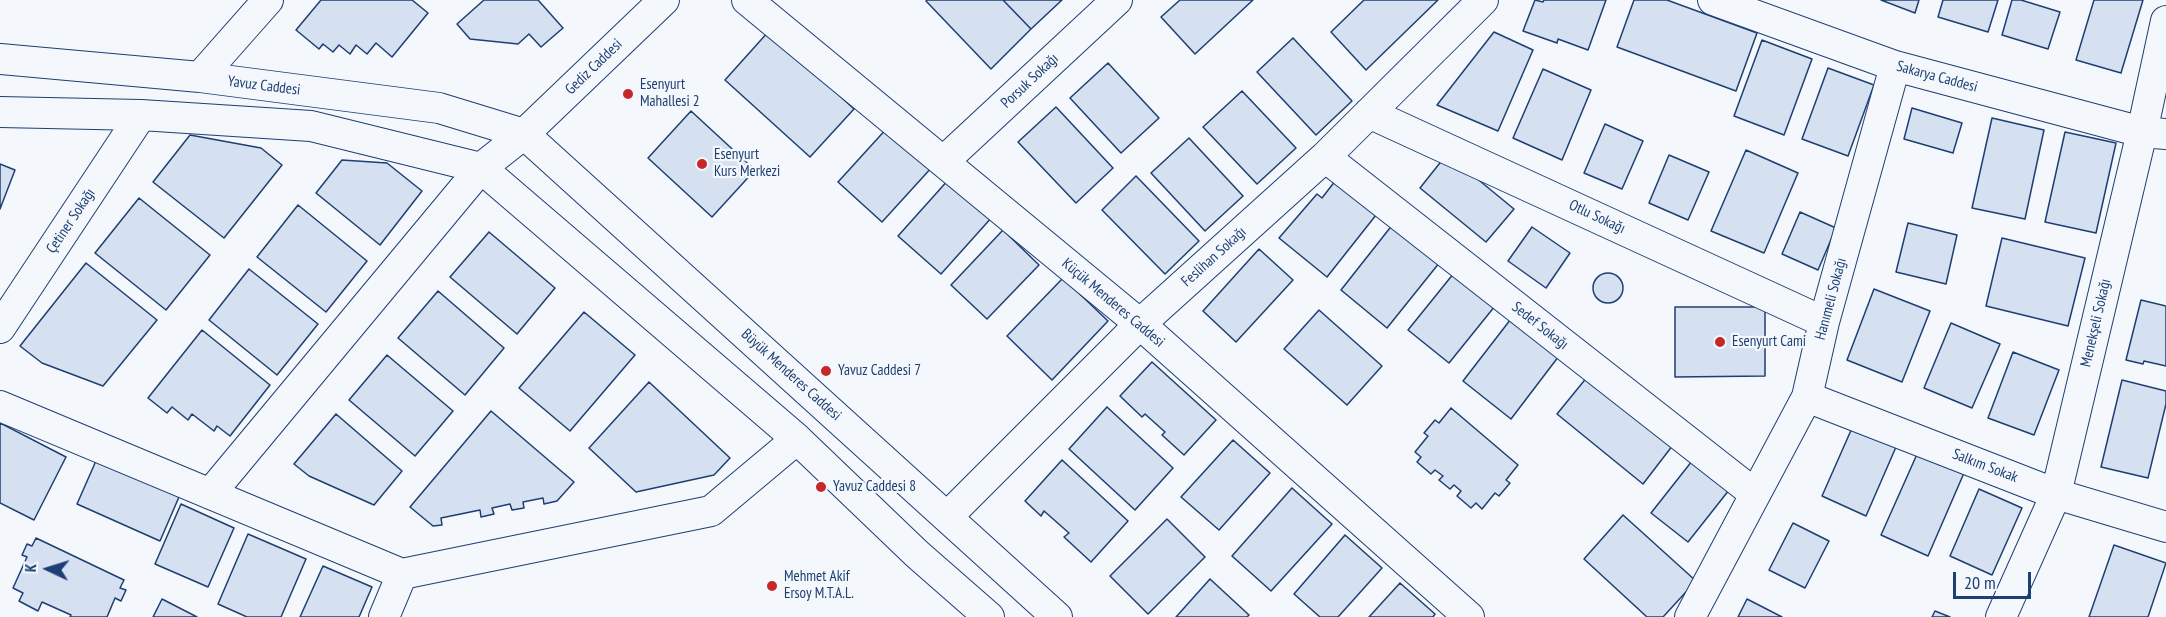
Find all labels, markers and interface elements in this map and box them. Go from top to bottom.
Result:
street label: Gediz Caddesi [562,35,626,99]
street label: Porsuk Sokağı [998,50,1062,112]
street label: Sakarya Caddesi [1894,58,1980,96]
street label: Yavuz Caddesi [227,73,301,99]
place label: Esenyurt Mahallesi 2 [640,76,700,111]
marker: Esenyurt Mahallesi 2 [621,87,635,101]
place label: Esenyurt Kurs Merkezi [714,146,780,181]
marker: Esenyurt Kurs Merkezi [695,157,709,171]
street label: Çetiner Sokağı [43,185,99,257]
street label: Otlu Sokağı [1566,196,1628,238]
street label: Feslihan Sokağı [1178,223,1250,291]
street label: Küçük Menderes Caddesi [1058,255,1168,351]
street label: Hanımeli Sokağı [1811,256,1851,342]
street label: Menekşeli Sokağı [2077,277,2115,369]
street label: Sedef Sokağı [1508,298,1572,354]
street label: Büyük Menderes Caddesi [737,325,845,425]
place label: Esenyurt Cami [1732,333,1806,351]
marker: Esenyurt Cami [1713,335,1727,349]
place label: Yavuz Caddesi 7 [838,362,921,380]
marker: Yavuz Caddesi 7 [819,364,833,378]
street label: Salkım Sokak [1950,445,2020,487]
place label: Yavuz Caddesi 8 [833,478,916,496]
marker: Yavuz Caddesi 8 [814,480,828,494]
north arrow [18,539,78,599]
scale bar [1956,560,2034,598]
text: K [20,563,40,573]
place label: Mehmet Akif Ersoy M.T.A.L. [784,568,854,603]
text: 20 m [1964,571,1996,594]
marker: Mehmet Akif Ersoy M.T.A.L. [765,579,779,593]

